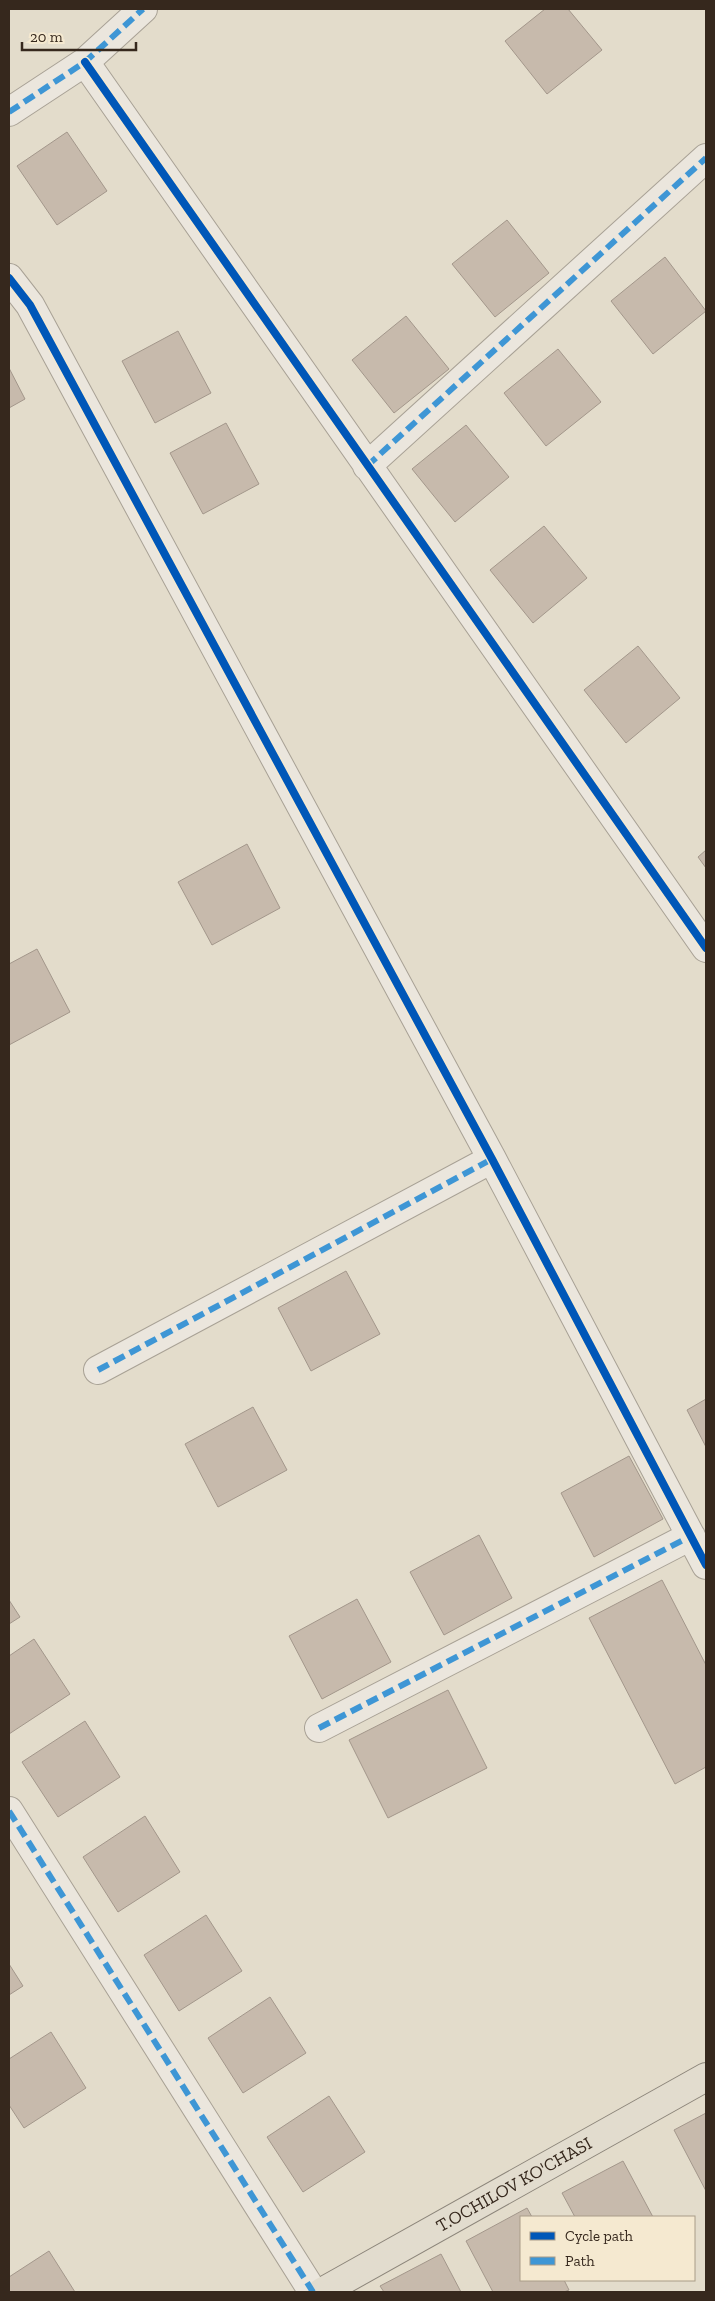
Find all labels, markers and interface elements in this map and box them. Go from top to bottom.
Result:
scale bar [22,20,136,52]
text: 20 m [30,28,63,46]
street label: T.OCHILOV KO'CHASI [432,2132,596,2237]
legend [520,2216,695,2281]
text: Cycle path [565,2227,634,2245]
text: Path [565,2252,595,2270]

